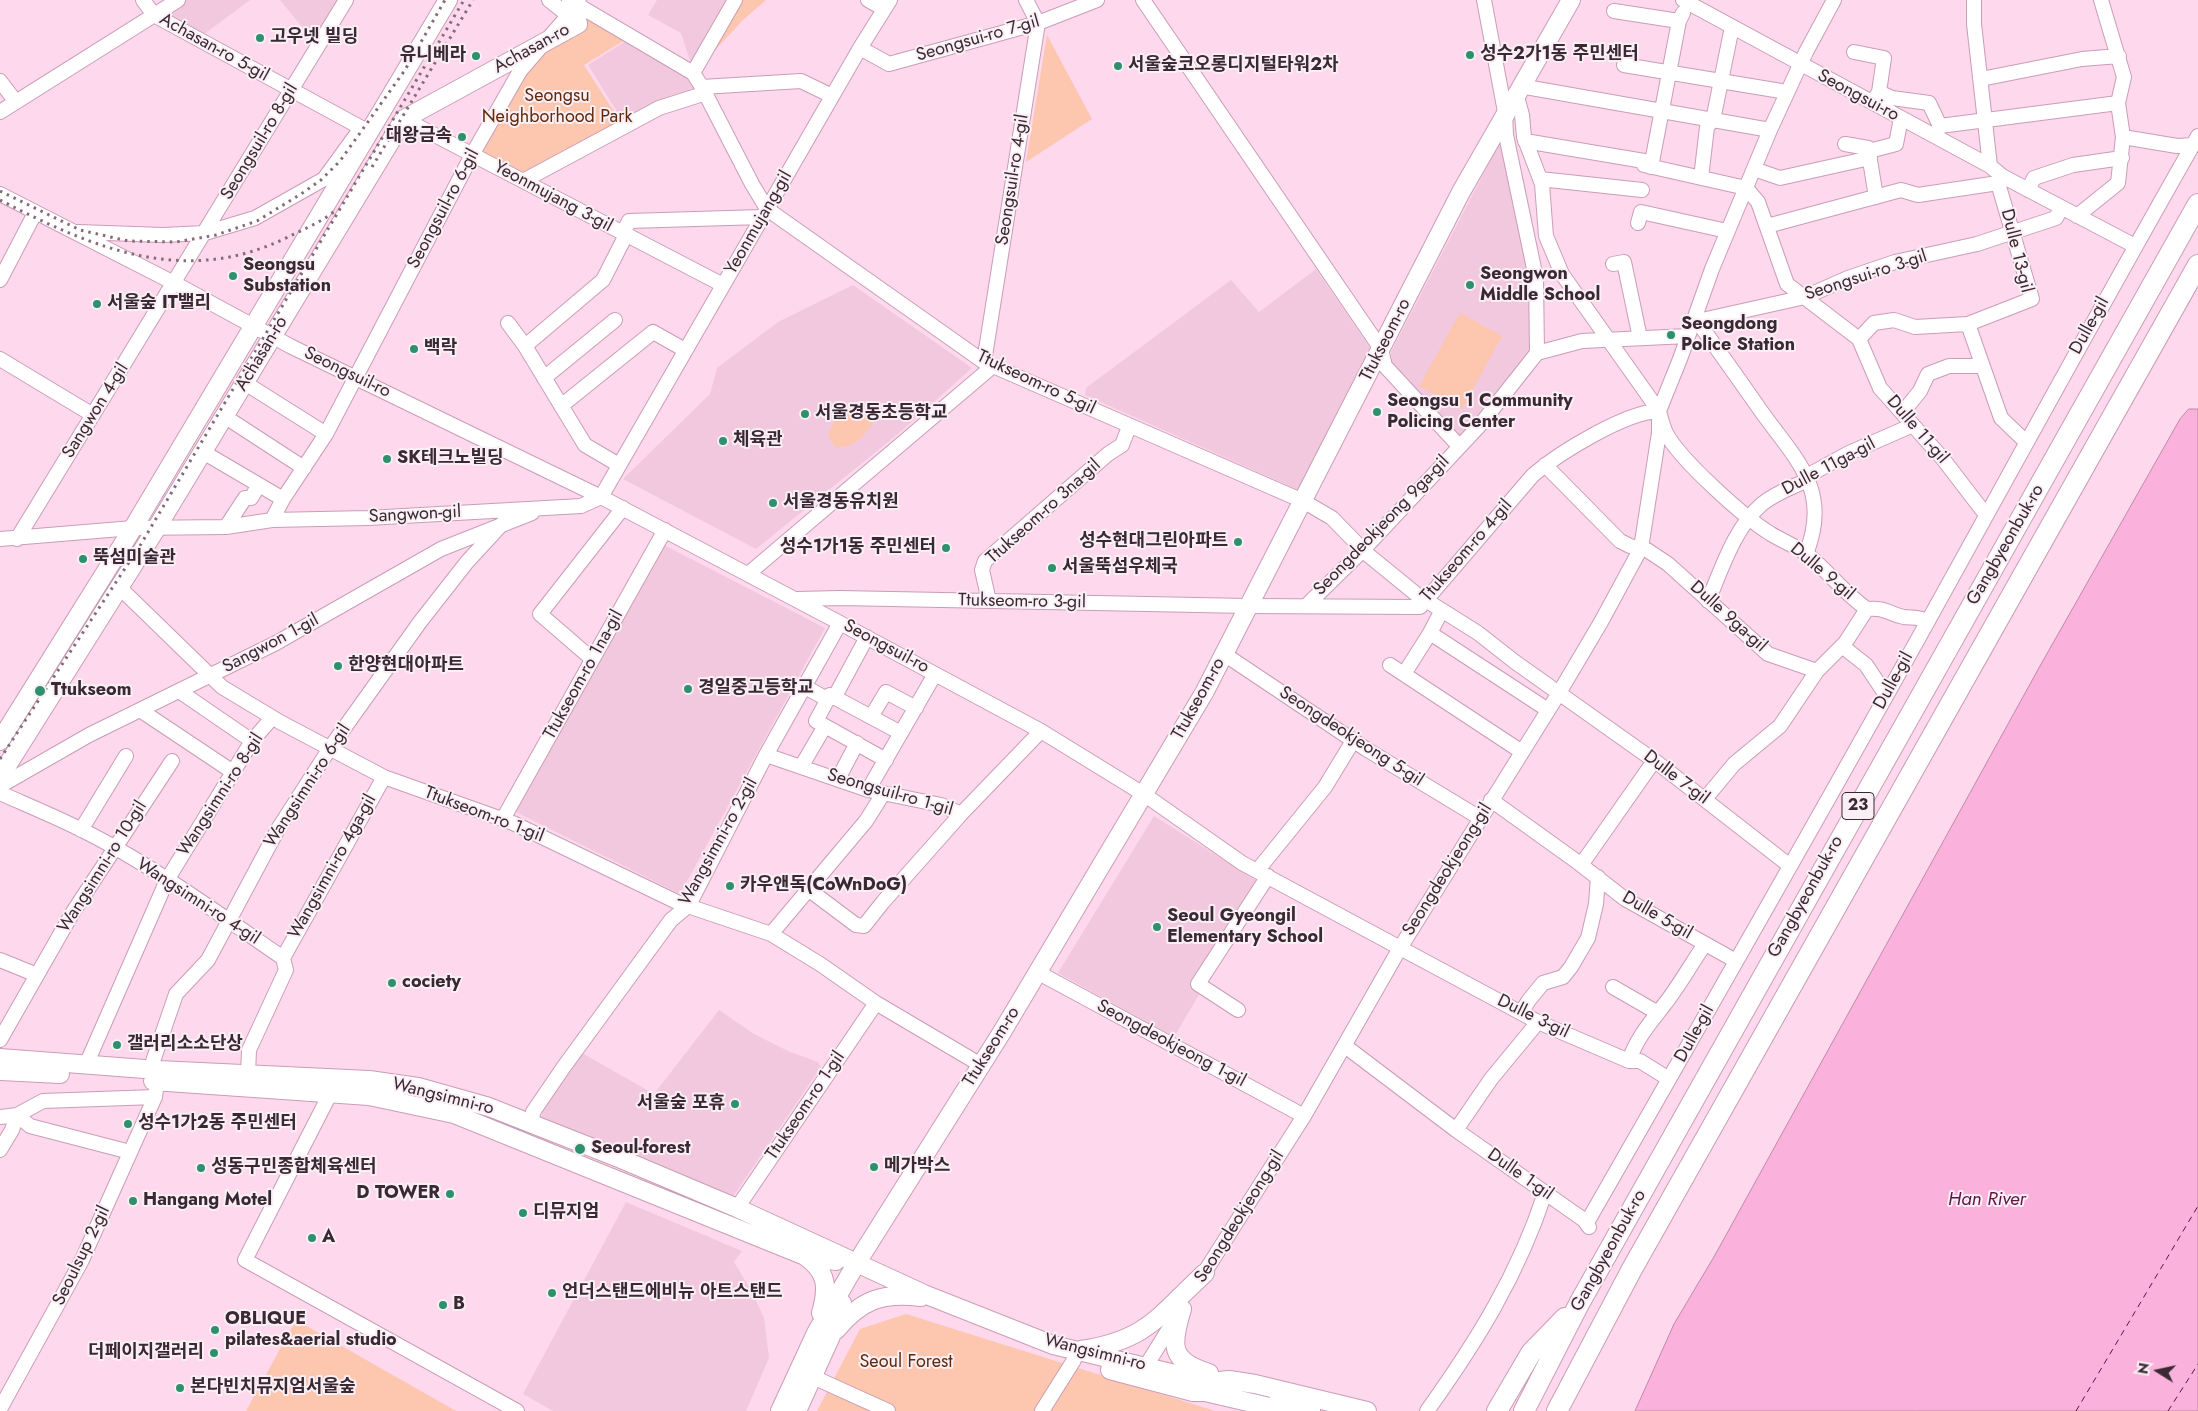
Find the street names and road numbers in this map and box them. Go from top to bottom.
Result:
street label: Achasan-ro 5-gil [155,9,273,87]
street label: Seongsui-ro 7-gil [914,11,1042,67]
street label: Achasan-ro [490,19,574,79]
street label: Seongsui-ro [1813,65,1903,127]
street label: Seongsuil-ro 8-gil [217,80,303,204]
street label: Seongsuil-ro 4-gil [992,113,1034,247]
street label: Seongsuil-ro 6-gil [403,146,485,272]
street label: Yeonmujang 3-gil [490,157,616,237]
street label: Yeonmujang-gil [721,167,797,279]
street label: Dulle 13-gil [1995,207,2037,295]
street label: Seongsui-ro 3-gil [1802,246,1930,306]
street label: Dulle-gil [2066,294,2114,358]
street label: Ttukseom-ro [1356,295,1416,385]
street label: Achasan-ro [231,313,293,395]
street label: Seongsuil-ro [300,343,394,403]
street label: Ttukseom-ro 5-gil [973,346,1099,420]
street label: Sangwon 4-gil [58,359,134,463]
street label: Dulle 11-gil [1881,391,1953,469]
street label: Dulle 11ga-gil [1779,433,1879,501]
street label: Seongdeokjeong 9ga-gil [1310,452,1454,600]
street label: Ttukseom-ro 3na-gil [982,455,1106,569]
street label: Gangbyeonbuk-ro [1963,481,2049,609]
street label: Ttukseom-ro 4-gil [1417,495,1517,607]
street label: Sangwon-gil [368,502,462,528]
street label: Dulle 9-gil [1785,539,1859,605]
street label: Dulle 9ga-gil [1685,577,1771,657]
street label: Ttukseom-ro 3-gil [958,590,1086,614]
street label: Ttukseom-ro 1na-gil [540,607,628,743]
street label: Sangwon 1-gil [219,610,323,678]
street label: Seongsuil-ro [840,615,932,679]
street label: Dulle-gil [1870,649,1918,713]
street label: Ttukseom-ro [1168,654,1230,744]
street label: Seongdeokjeong 5-gil [1275,682,1427,792]
street label: Wangsimni-ro 6-gil [260,720,356,852]
street label: Wangsimni-ro 8-gil [173,730,269,860]
street label: Dulle 7-gil [1639,746,1713,810]
street label: Seongsuil-ro 1-gil [825,765,955,821]
street label: Wangsimni-ro 2-gil [675,774,763,910]
street label: Ttukseom-ro 1-gil [421,782,547,848]
street label: Wangsimni-ro 4ga-gil [284,791,382,943]
road number: 23 [1842,792,1874,819]
street label: Wangsimni-ro 10-gil [54,797,152,937]
street label: Seongdeokjeong-gil [1399,800,1497,940]
street label: Gangbyeonbuk-ro [1764,832,1848,962]
street label: Wangsimni-ro 4-gil [132,854,264,950]
street label: Dulle 5-gil [1618,887,1696,945]
street label: Dulle 3-gil [1494,990,1572,1044]
street label: Seongdeokjeong 1-gil [1093,996,1249,1092]
street label: Dulle-gil [1671,1002,1719,1066]
street label: Ttukseom-ro [959,1003,1025,1091]
street label: Ttukseom-ro 1-gil [762,1048,850,1164]
street label: Wangsimni-ro [390,1074,496,1120]
street label: Dulle 1-gil [1483,1144,1557,1206]
street label: Seongdeokjeong-gil [1191,1147,1289,1287]
street label: Gangbyeonbuk-ro [1567,1186,1651,1316]
street label: Seoulsup 2-gil [49,1203,115,1309]
street label: Wangsimni-ro [1042,1330,1148,1376]

